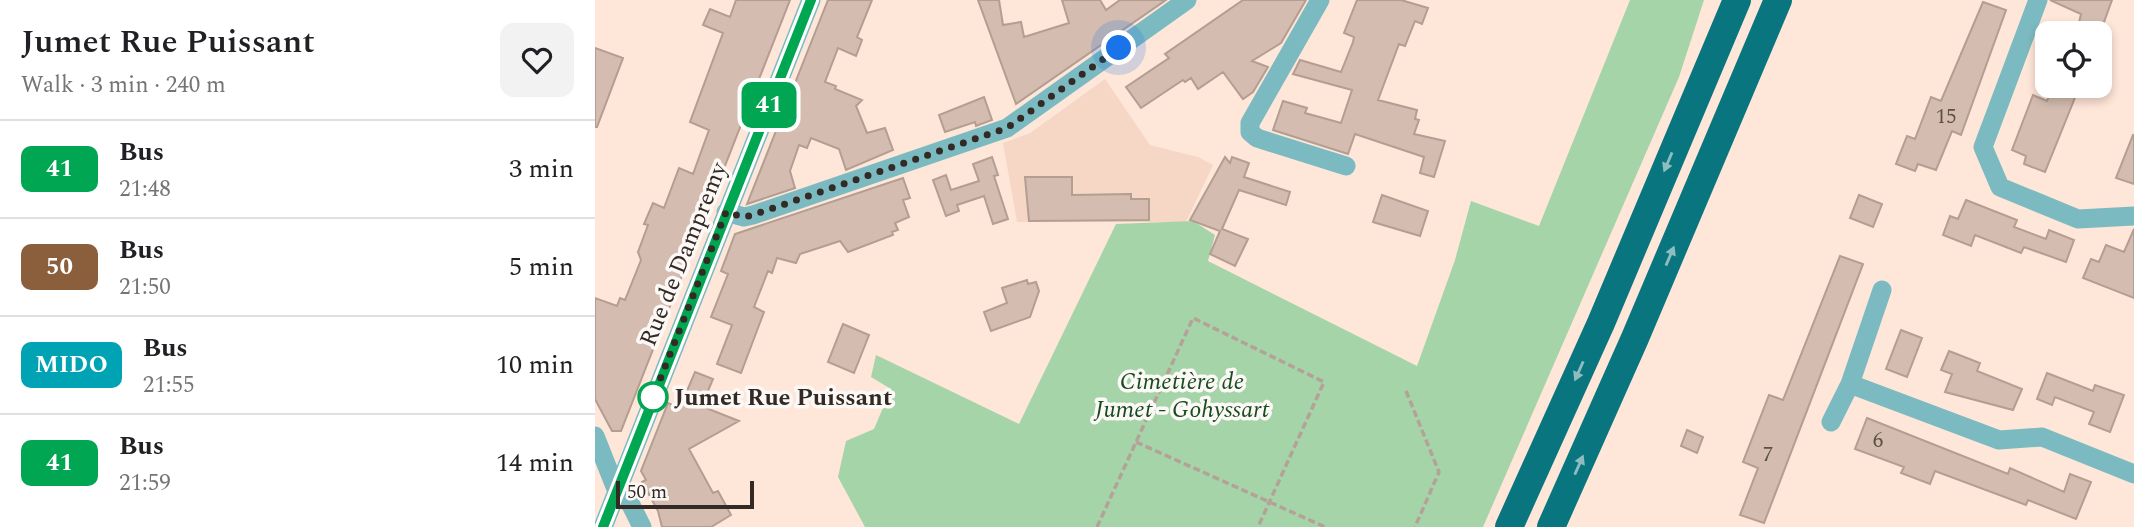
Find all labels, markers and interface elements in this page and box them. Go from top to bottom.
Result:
text: Jumet Rue Puissant [21,17,315,67]
map controls [2035,21,2112,98]
button: locate [2035,21,2112,98]
button: heart [500,23,574,97]
your location [1101,30,1136,65]
text: Walk · 3 min · 240 m [21,68,226,103]
line badge: 41 [737,82,801,128]
text: 41 [756,87,782,123]
house number: 15 [1936,101,1957,133]
text: Bus [119,132,164,172]
text: 3 min [509,149,574,189]
text: 41 [46,151,73,187]
one-way arrow [1662,152,1673,173]
street label: Rue de Dampremy [631,156,738,352]
text: 21:48 [119,172,171,207]
text: Bus [119,230,164,270]
one-way arrow [1665,246,1676,267]
text: 5 min [509,247,574,287]
text: 50 [46,249,73,285]
text: 21:50 [119,270,171,305]
text: Bus [143,328,188,368]
text: 10 min [496,345,574,385]
text: MIDO [35,347,108,383]
one-way arrow [1573,361,1584,382]
park label: Cimetière de Jumet - Gohyssart [1093,364,1270,428]
text: 21:55 [143,368,194,403]
place label: Jumet Rue Puissant [674,380,892,416]
marker: Jumet Rue Puissant [638,382,668,412]
house number: 6 [1873,425,1883,457]
text: Bus [119,426,164,466]
house number: 7 [1763,439,1773,471]
text: 14 min [496,443,574,483]
text: 41 [46,445,73,481]
one-way arrow [1573,455,1585,475]
text: 21:59 [119,466,171,501]
scale bar [616,478,754,510]
text: 50 m [627,478,667,507]

